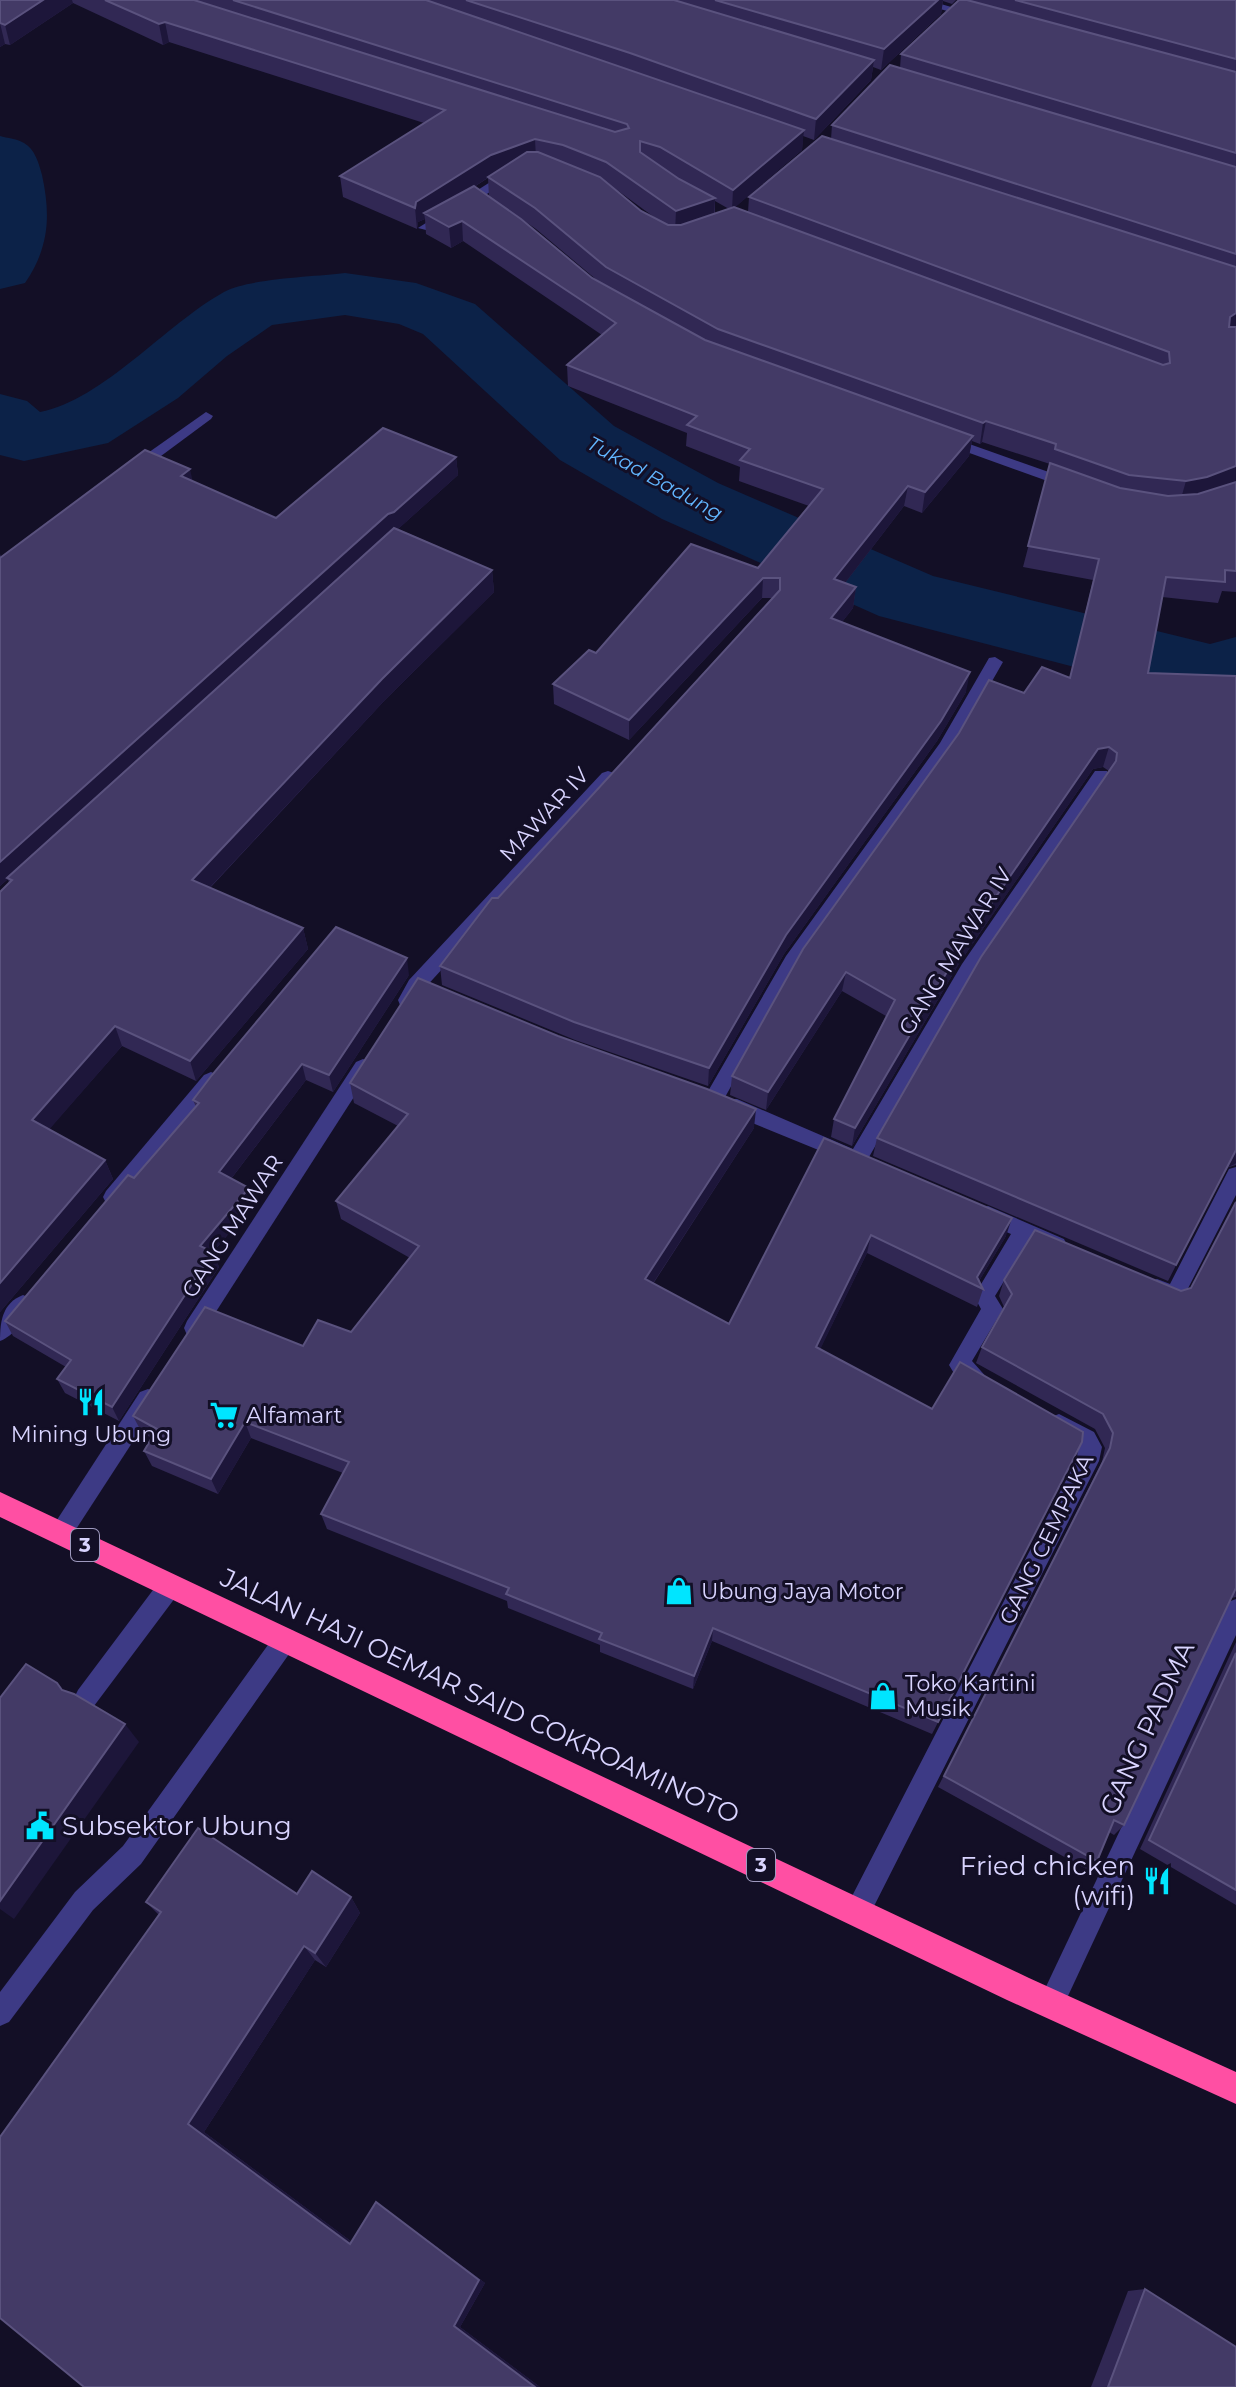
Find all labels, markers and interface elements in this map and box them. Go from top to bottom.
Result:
water label: Tukad Badung [583,431,727,525]
street label: MAWAR IV [494,761,595,867]
street label: GANG MAWAR IV [893,862,1018,1040]
street label: GANG MAWAR [176,1150,289,1303]
restaurant icon: Mining Ubung [76,1387,106,1417]
supermarket icon: Alfamart [209,1400,239,1430]
place label: Alfamart [246,1402,342,1429]
place label: Mining Ubung [11,1421,171,1448]
street label: GANG CEMPAKA [994,1449,1099,1629]
road number: 3 [71,1529,99,1561]
street label: JALAN HAJI OEMAR SAID COKROAMINOTO [215,1561,745,1831]
shop icon: Ubung Jaya Motor [664,1576,694,1606]
place label: Ubung Jaya Motor [701,1578,904,1605]
street label: GANG PADMA [1093,1636,1201,1820]
place label: Toko Kartini Musik [905,1670,1036,1722]
shop icon: Toko Kartini Musik [868,1681,898,1711]
place label: Subsektor Ubung [62,1810,292,1842]
public building icon: Subsektor Ubung [25,1811,55,1841]
road number: 3 [747,1849,775,1881]
place label: Fried chicken (wifi) [960,1850,1135,1912]
restaurant icon: Fried chicken (wifi) [1142,1866,1172,1896]

